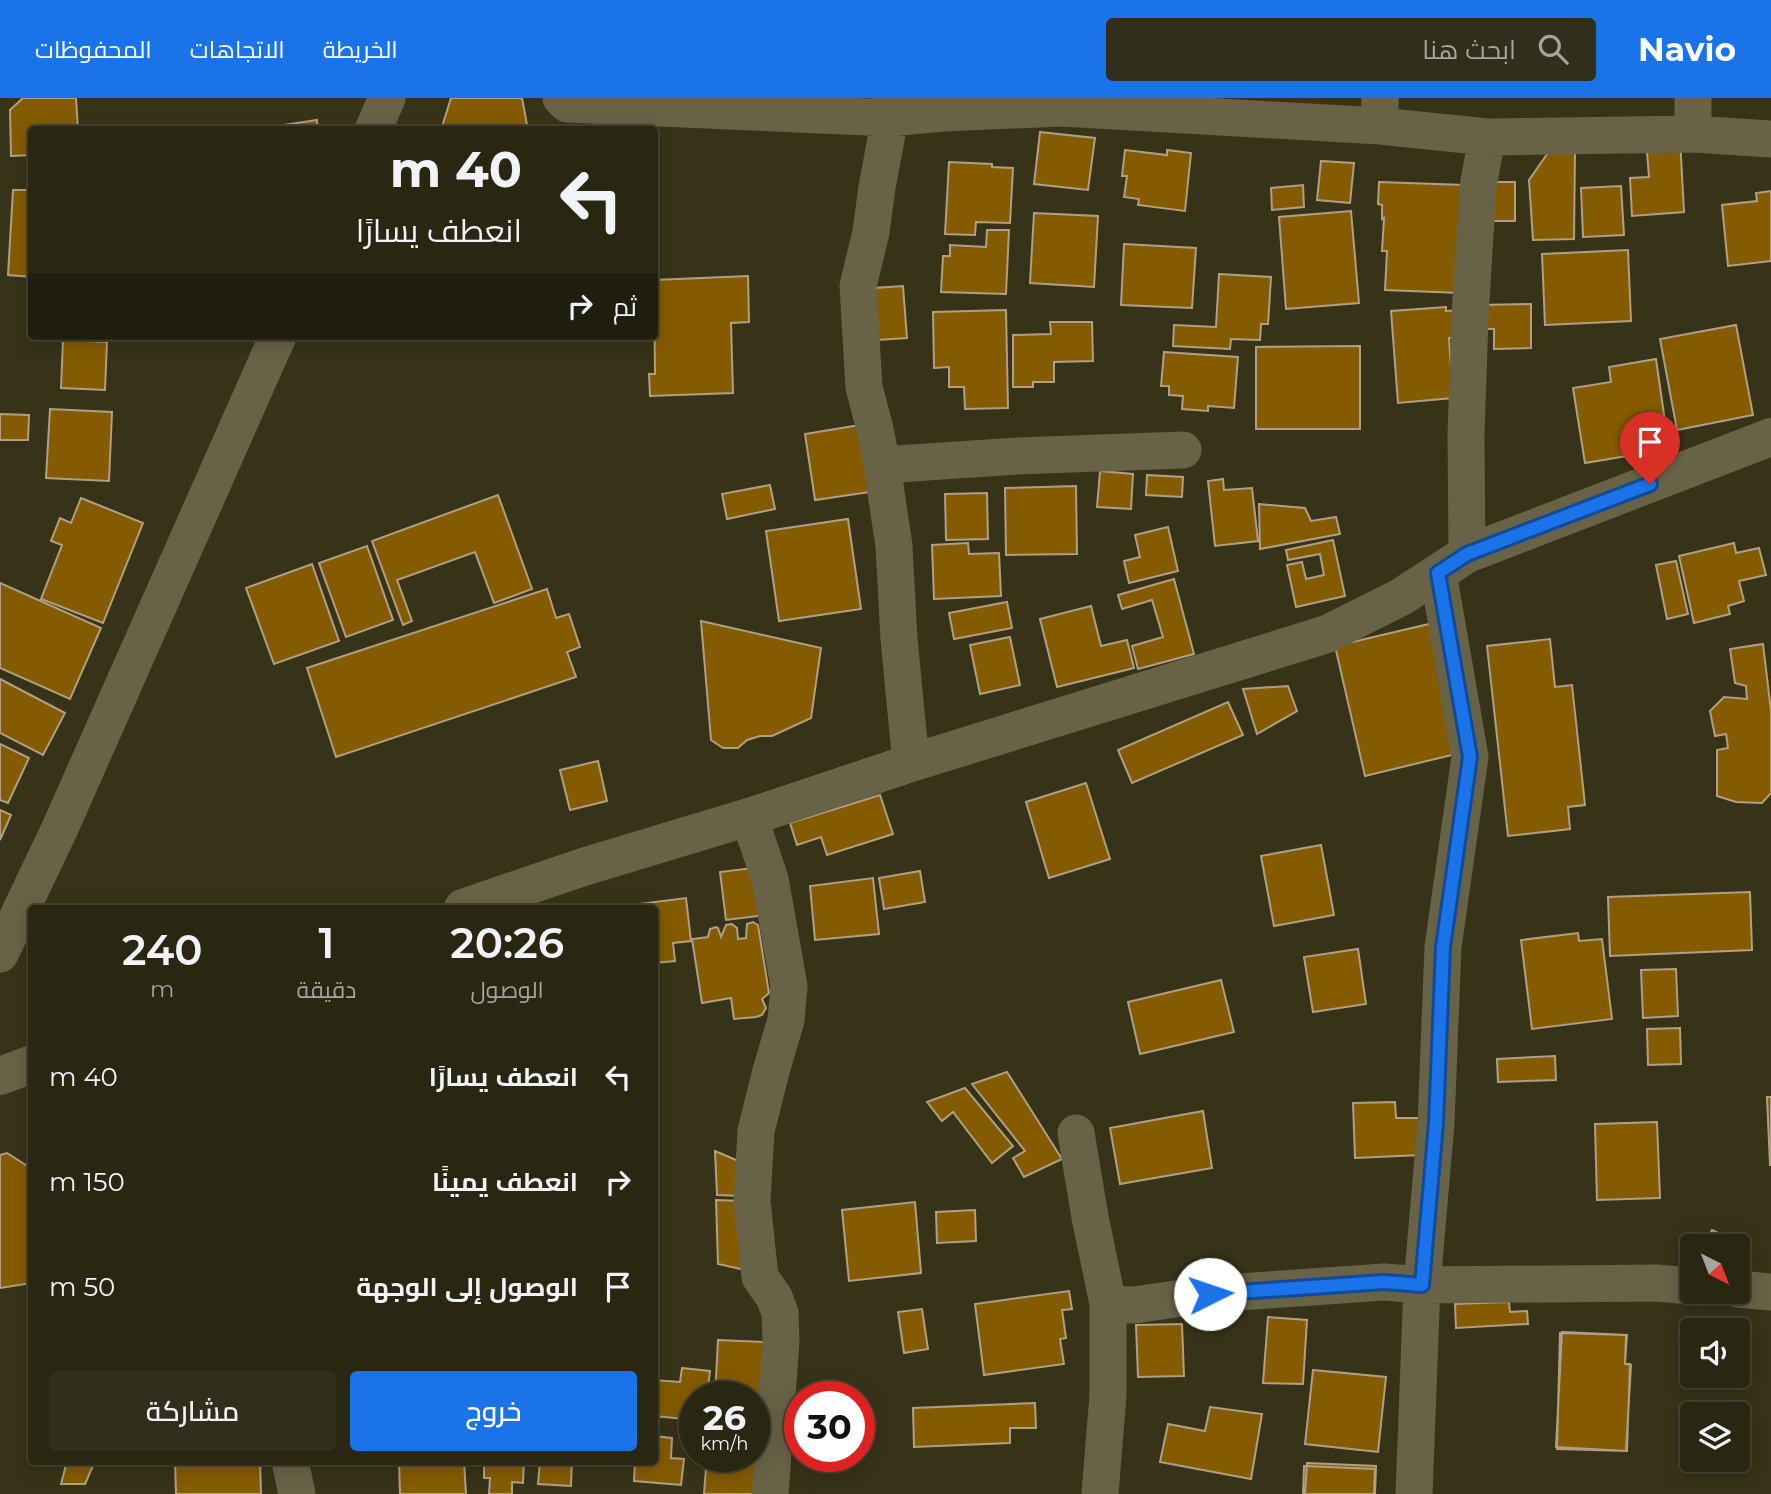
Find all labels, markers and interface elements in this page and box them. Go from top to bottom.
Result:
search box [1106,18,1596,81]
text: Navio [1638,29,1736,69]
icon: search [1534,30,1572,68]
text: ابحث هنا [1422,34,1516,66]
text: المحفوظات [35,35,152,64]
text: الاتجاهات [190,35,285,64]
text: الخريطة [323,35,398,64]
text: 40 m [390,140,522,199]
icon: left [546,154,637,245]
text: انعطف يسارًا [356,211,522,250]
icon: right [561,287,599,325]
text: ثم [613,291,637,323]
pin [1620,412,1680,484]
icon: arrive [1631,423,1669,461]
text: 1 [318,917,334,969]
text: 20:26 [450,917,564,969]
text: 240 [122,924,203,976]
text: m [150,975,174,1003]
text: دقيقة [297,976,356,1004]
text: الوصول [471,976,544,1004]
icon: left [599,1058,637,1096]
text: 40 m [49,1061,118,1093]
text: انعطف يسارًا [429,1061,578,1093]
icon: right [599,1163,637,1201]
text: 150 m [49,1166,125,1198]
text: انعطف يمينًا [432,1166,578,1198]
north arrow [1680,1234,1750,1304]
map controls [1680,1234,1750,1472]
position arrow [1173,1257,1247,1331]
icon: arrive [599,1268,637,1306]
text: 50 m [49,1271,115,1303]
text: الوصول إلى الوجهة [356,1271,578,1303]
button: sound [1680,1318,1750,1388]
button: مشاركة [49,1371,336,1451]
button: خروج [350,1371,637,1451]
speed limit sign: 30 [784,1381,875,1472]
text: 26 [703,1396,746,1439]
button: layers [1680,1402,1750,1472]
text: km/h [700,1433,749,1455]

